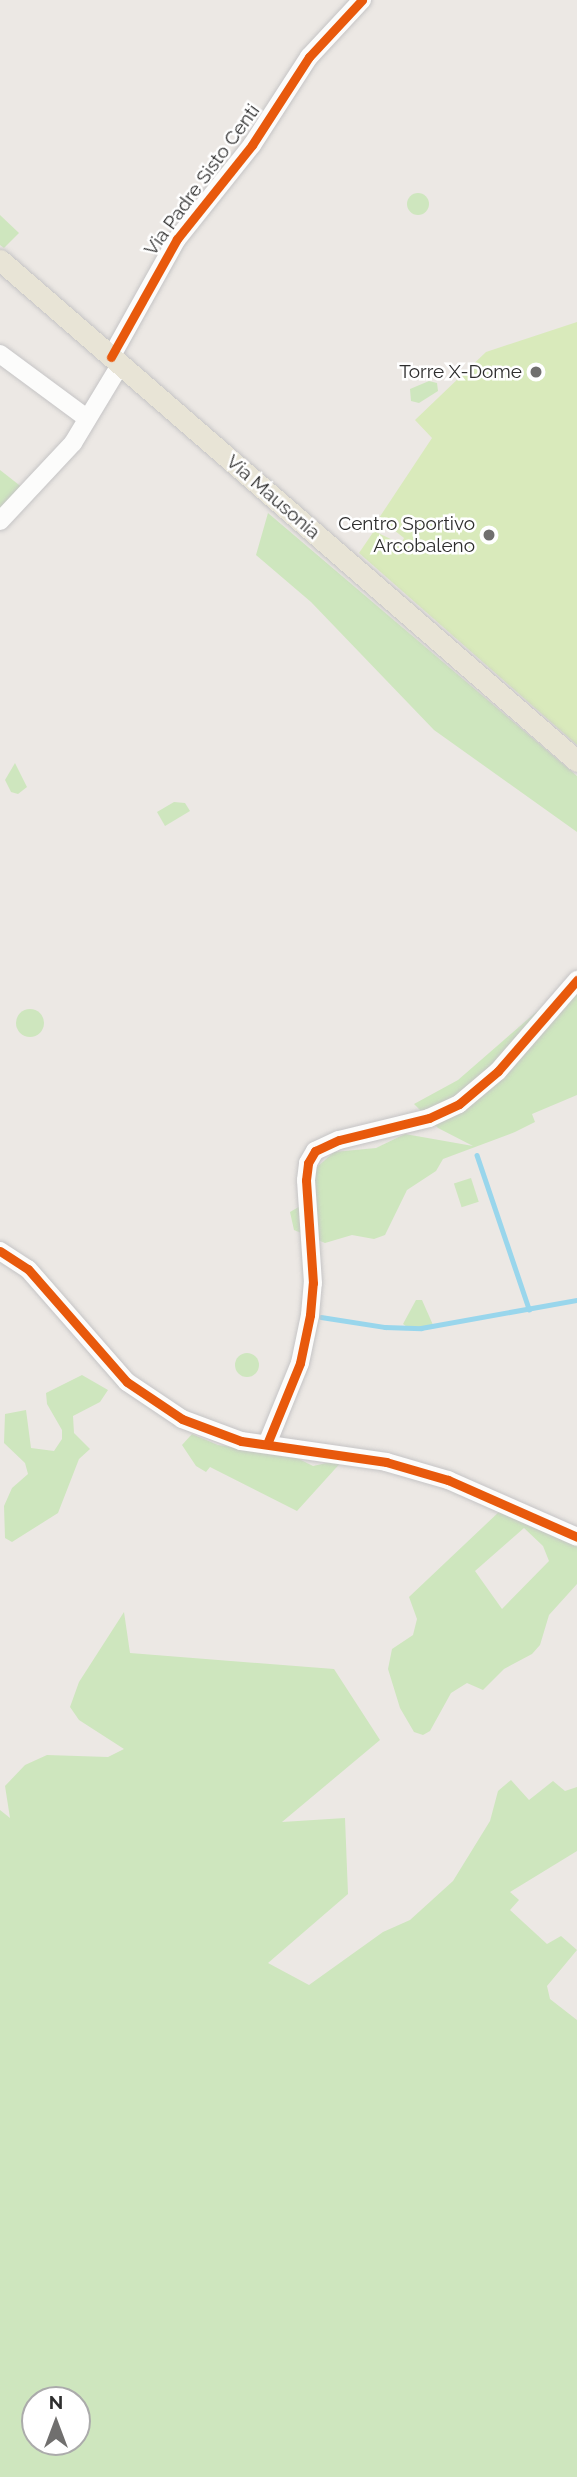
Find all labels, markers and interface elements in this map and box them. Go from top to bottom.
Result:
street label: Via Padre Sisto Centi [139,100,265,260]
place label: Torre X-Dome [399,361,522,383]
marker: Torre X-Dome [528,364,544,380]
street label: Via Mausonia [222,450,324,544]
place label: Centro Sportivo Arcobaleno [338,513,475,557]
marker: Centro Sportivo Arcobaleno [481,527,497,543]
north arrow [21,2386,91,2456]
text: N [49,2391,63,2413]

